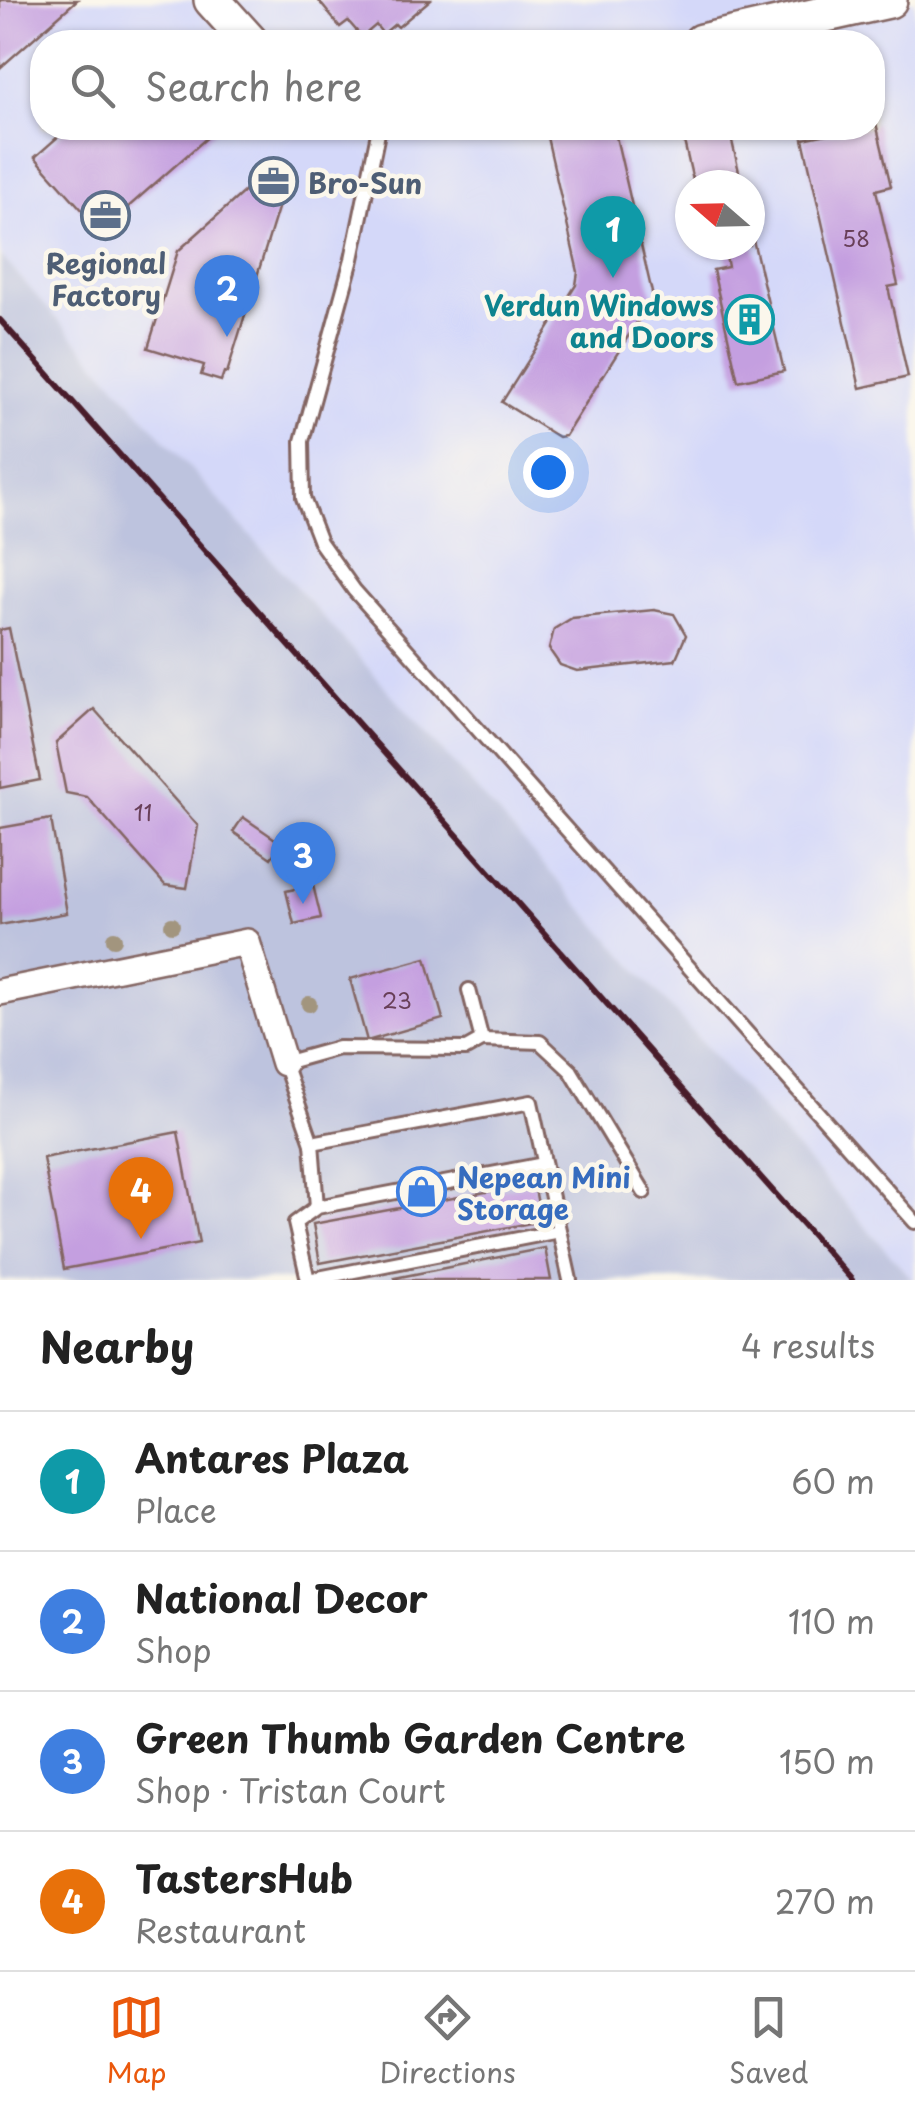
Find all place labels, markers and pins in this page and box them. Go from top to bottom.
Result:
office icon: Bro-Sun [247,156,299,208]
place label: Bro-Sun [308,161,422,204]
office icon: Regional Factory [80,189,132,241]
pin: 1 [580,196,646,278]
place label: Regional Factory [46,241,166,316]
pin: 2 [194,255,260,337]
place label: Verdun Windows and Doors [484,283,714,358]
building icon: Verdun Windows and Doors [723,294,775,346]
pin: 3 [270,822,336,904]
place label: Nepean Mini Storage [457,1155,631,1230]
pin: 4 [108,1156,174,1239]
shop icon: Nepean Mini Storage [396,1166,448,1218]

